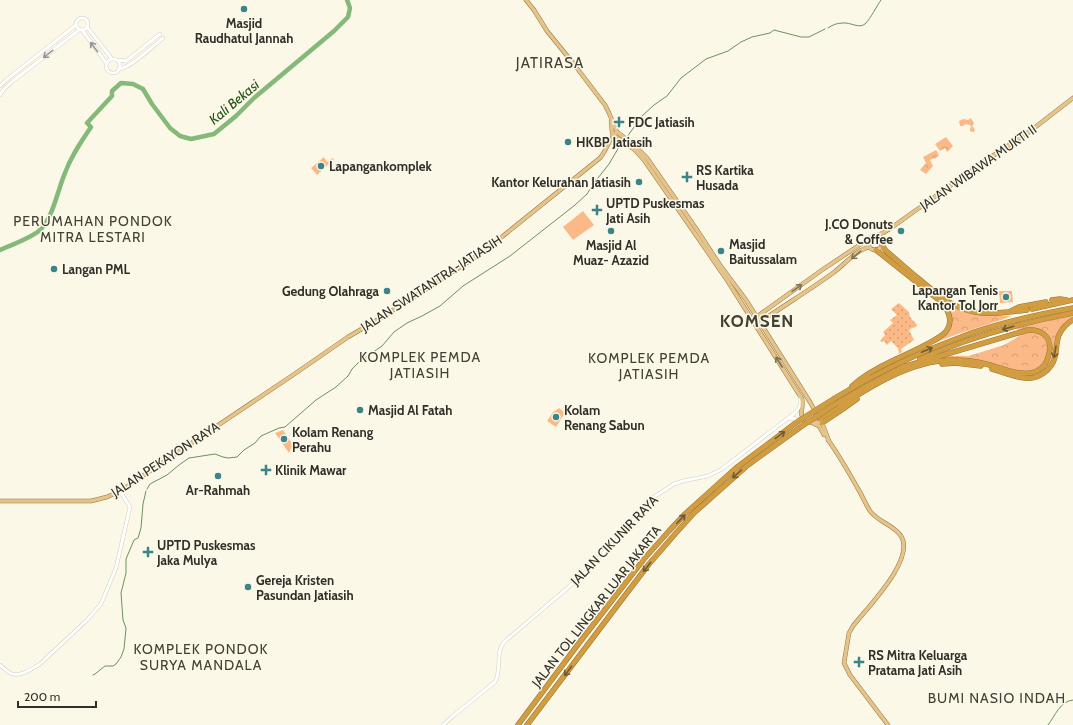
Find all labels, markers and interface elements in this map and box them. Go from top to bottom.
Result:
marker: Masjid Raudhatul Jannah [239,4,249,14]
place label: Masjid Raudhatul Jannah [195,15,293,46]
one-way arrow [90,42,98,53]
one-way arrow [43,49,54,58]
district label: JATIRASA [515,54,584,72]
water label: Kali Bekasi [205,75,264,128]
place label: FDC Jatiasih [628,114,695,130]
marker: FDC Jatiasih [613,116,625,128]
street label: JALAN WIBAWA MUKTI II [916,121,1039,214]
place label: HKBP Jatiasih [576,134,652,150]
marker: HKBP Jatiasih [563,137,573,147]
place label: Lapangankomplek [329,158,432,174]
marker: Lapangankomplek [316,161,326,171]
place label: RS Kartika Husada [696,162,754,193]
marker: RS Kartika Husada [681,171,693,183]
place label: Kantor Kelurahan Jatiasih [491,174,631,190]
marker: Kantor Kelurahan Jatiasih [634,177,644,187]
place label: UPTD Puskesmas Jati Asih [605,195,705,226]
marker: UPTD Puskesmas Jati Asih [591,204,603,216]
district label: PERUMAHAN PONDOK MITRA LESTARI [13,212,173,246]
place label: J.CO Donuts & Coffee [824,216,893,247]
marker: Masjid Al Muaz- Azazid [606,226,616,236]
marker: J.CO Donuts & Coffee [896,226,906,236]
street label: JALAN SWATANTRA-JATIASIH [356,231,505,335]
place label: Masjid Baitussalam [729,236,797,267]
place label: Masjid Al Muaz- Azazid [573,237,649,268]
marker: Masjid Baitussalam [716,246,726,256]
one-way arrow [850,251,861,259]
place label: Langan PML [62,261,131,277]
marker: Langan PML [49,264,59,274]
place label: Lapangan Tenis Kantor Tol Jorr [912,282,999,313]
place label: Gedung Olahraga [282,283,380,299]
one-way arrow [792,284,803,292]
marker: Gedung Olahraga [382,286,392,296]
marker: Lapangan Tenis Kantor Tol Jorr [1001,292,1011,302]
district label: KOMSEN [720,311,794,331]
one-way arrow [1002,325,1015,332]
one-way arrow [1051,345,1059,358]
one-way arrow [921,346,933,353]
district label: KOMPLEK PEMDA JATIASIH [359,348,481,382]
district label: KOMPLEK PEMDA JATIASIH [588,349,710,383]
one-way arrow [775,357,783,368]
place label: Masjid Al Fatah [368,402,452,418]
place label: Kolam Renang Sabun [564,402,645,433]
marker: Masjid Al Fatah [355,405,365,415]
marker: Kolam Renang Sabun [551,412,561,422]
street label: JALAN PEKAYON RAYA [107,418,222,501]
place label: Kolam Renang Perahu [292,424,374,455]
one-way arrow [774,430,785,439]
marker: Kolam Renang Perahu [279,434,289,444]
place label: Klinik Mawar [275,462,347,478]
marker: Klinik Mawar [260,464,272,476]
one-way arrow [732,470,743,479]
marker: Ar-Rahmah [213,471,223,481]
place label: Ar-Rahmah [186,482,250,498]
street label: JALAN CIKUNIR RAYA [566,492,661,589]
one-way arrow [676,514,686,524]
street label: JALAN TOL LINGKAR LUAR JAKARTA [527,522,664,691]
place label: UPTD Puskesmas Jaka Mulya [156,537,256,568]
marker: UPTD Puskesmas Jaka Mulya [142,546,154,558]
one-way arrow [643,562,651,573]
place label: Gereja Kristen Pasundan Jatiasih [256,572,354,603]
marker: Gereja Kristen Pasundan Jatiasih [243,582,253,592]
district label: KOMPLEK PONDOK SURYA MANDALA [134,640,268,674]
place label: RS Mitra Keluarga Pratama Jati Asih [868,647,968,678]
marker: RS Mitra Keluarga Pratama Jati Asih [853,656,865,668]
one-way arrow [564,665,572,676]
scale bar [18,683,96,709]
text: 200 m [24,689,60,704]
district label: BUMI NASIO INDAH [928,689,1066,707]

